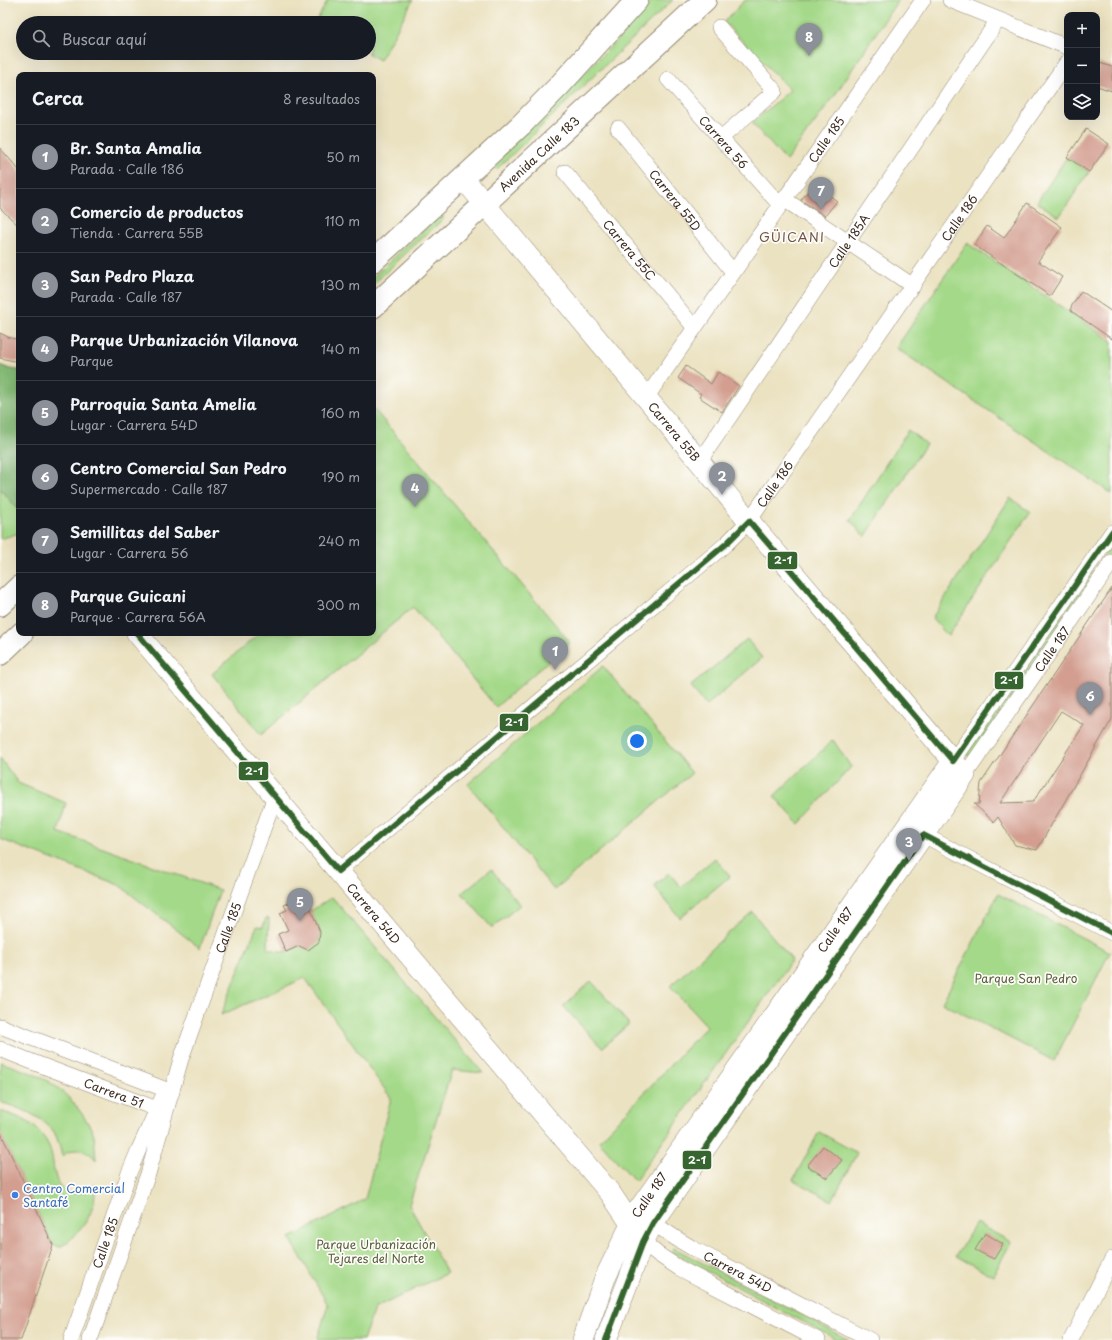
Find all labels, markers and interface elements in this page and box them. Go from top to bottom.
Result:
map controls [1064,12,1100,120]
button: + [1064,12,1100,48]
search box [16,16,376,60]
pin: 8 [796,23,822,56]
icon: search [30,27,52,49]
text: Buscar aquí [62,27,146,50]
button: − [1064,48,1100,84]
button: layers [1064,84,1100,120]
text: Cerca [32,85,83,111]
text: 8 resultados [283,89,360,108]
street label: Carrera 56 [695,111,752,172]
street label: Avenida Calle 183 [495,112,583,196]
street label: Calle 185 [803,113,848,166]
text: Br. Santa Amalia [70,136,202,159]
text: 1 [42,147,48,166]
text: 50 m [326,147,360,166]
text: Parada · Calle 186 [70,159,184,178]
street label: Carrera 55D [645,165,706,235]
pin: 7 [808,177,834,210]
street label: Calle 186 [937,191,982,245]
text: Comercio de productos [70,200,243,223]
street label: Calle 185A [824,210,873,272]
text: 2 [40,211,50,230]
text: 110 m [325,211,360,230]
street label: Carrera 55C [599,215,660,284]
text: Tienda · Carrera 55B [70,223,203,242]
district label: GÜICANI [759,227,825,246]
text: San Pedro Plaza [70,264,194,287]
text: 3 [41,275,49,294]
text: 130 m [321,275,360,294]
text: Parada · Calle 187 [70,287,182,306]
text: Parque Urbanización Vilanova [70,328,298,351]
text: 4 [41,339,49,358]
text: 140 m [321,339,360,358]
text: Parque [70,351,113,370]
text: Parroquia Santa Amelia [70,392,257,415]
street label: Carrera 55B [644,398,705,465]
text: 5 [41,403,49,422]
text: 160 m [321,403,360,422]
text: Lugar · Carrera 54D [70,415,198,434]
text: Centro Comercial San Pedro [70,456,287,479]
street label: Calle 186 [752,457,797,511]
pin: 2 [709,462,735,495]
text: 6 [40,467,50,486]
text: 190 m [321,467,360,486]
pin: 4 [402,474,428,507]
text: Supermercado · Calle 187 [70,479,228,498]
text: Semillitas del Saber [70,520,220,543]
text: 7 [41,531,49,550]
text: 240 m [318,531,360,550]
text: Lugar · Carrera 56 [70,543,188,562]
line badge: 2-1 [767,551,798,570]
text: 2-1 [774,551,792,568]
text: Parque Guicani [70,584,186,607]
text: 8 [41,595,49,614]
text: 300 m [316,595,360,614]
text: Parque · Carrera 56A [70,607,206,626]
street label: Calle 187 [1030,622,1074,676]
pin: 1 [542,637,568,670]
line badge: 2-1 [994,671,1024,690]
text: 2-1 [1000,671,1018,688]
pin: 6 [1077,682,1103,715]
line badge: 2-1 [499,713,529,732]
text: 2-1 [505,713,523,730]
your location [627,731,647,751]
line badge: 2-1 [238,761,269,781]
text: 2-1 [245,762,263,779]
pin: 3 [896,828,922,861]
street label: Carrera 54D [343,879,405,948]
pin: 5 [287,888,313,921]
street label: Calle 185 [211,900,245,956]
street label: Calle 187 [813,903,857,956]
park label: Parque San Pedro [974,969,1078,987]
street label: Carrera 51 [81,1073,146,1112]
line badge: 2-1 [682,1150,712,1170]
text: 2-1 [688,1151,706,1168]
street label: Calle 187 [627,1168,671,1220]
place label: Centro Comercial Santafé [23,1179,125,1211]
marker: Centro Comercial Santafé [10,1190,20,1200]
street label: Calle 185 [88,1215,122,1271]
park label: Parque Urbanización Tejares del Norte [316,1235,436,1267]
street label: Carrera 54D [700,1246,775,1297]

